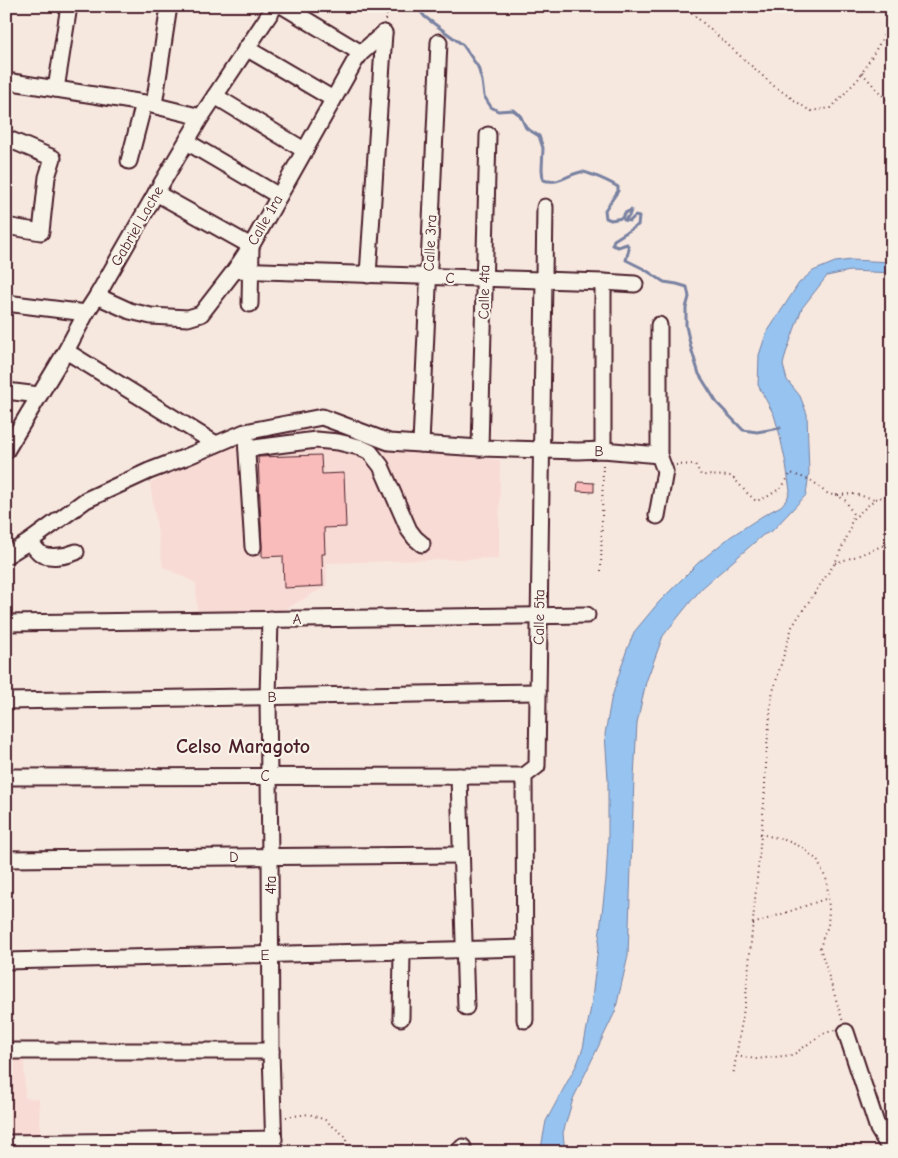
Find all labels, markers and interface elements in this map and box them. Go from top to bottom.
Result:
street label: Gabriel Lache [107,182,167,269]
street label: Calle 1ra [243,192,287,248]
street label: Calle 3ra [420,214,440,272]
street label: Calle 4ta [475,264,493,320]
street label: C [445,269,455,287]
street label: B [594,442,604,460]
street label: Calle 5ta [530,589,548,645]
street label: A [292,610,302,628]
street label: B [267,688,277,706]
district label: Celso Maragoto [176,735,310,758]
street label: C [260,767,270,785]
street label: D [229,848,239,866]
street label: 4ta [262,876,280,894]
street label: E [260,946,270,964]

